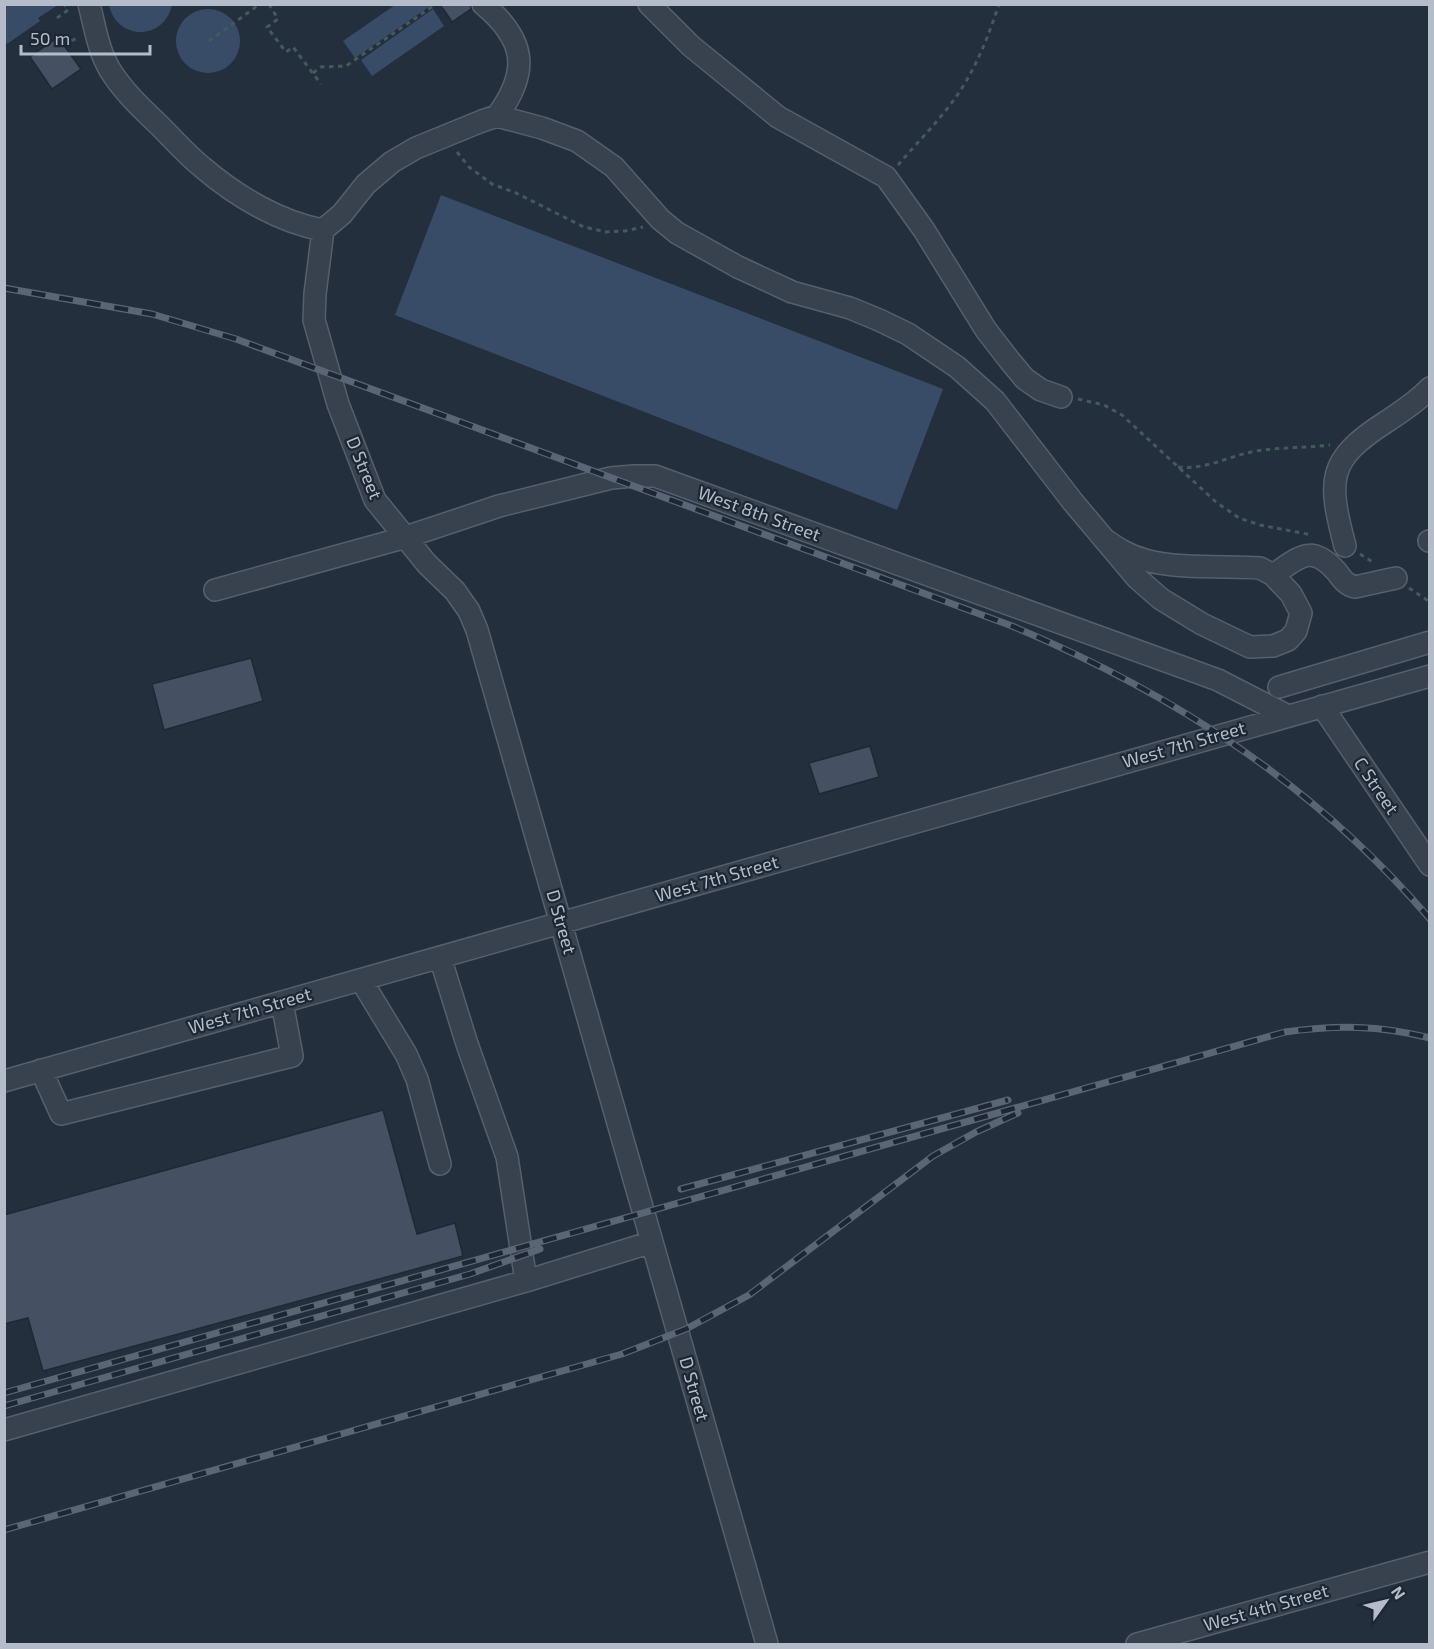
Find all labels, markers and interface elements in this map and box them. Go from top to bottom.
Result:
scale bar [21,18,150,56]
text: 50 m [30,27,70,49]
street label: D Street [342,433,388,502]
street label: West 8th Street [695,481,824,545]
street label: West 7th Street [1120,716,1248,772]
street label: C Street [1350,753,1404,818]
street label: West 7th Street [653,850,781,906]
street label: D Street [542,887,582,957]
street label: West 7th Street [186,982,314,1038]
street label: D Street [675,1354,715,1424]
north arrow [1356,1571,1416,1631]
street label: West 4th Street [1201,1579,1331,1635]
text: N [1388,1582,1410,1602]

